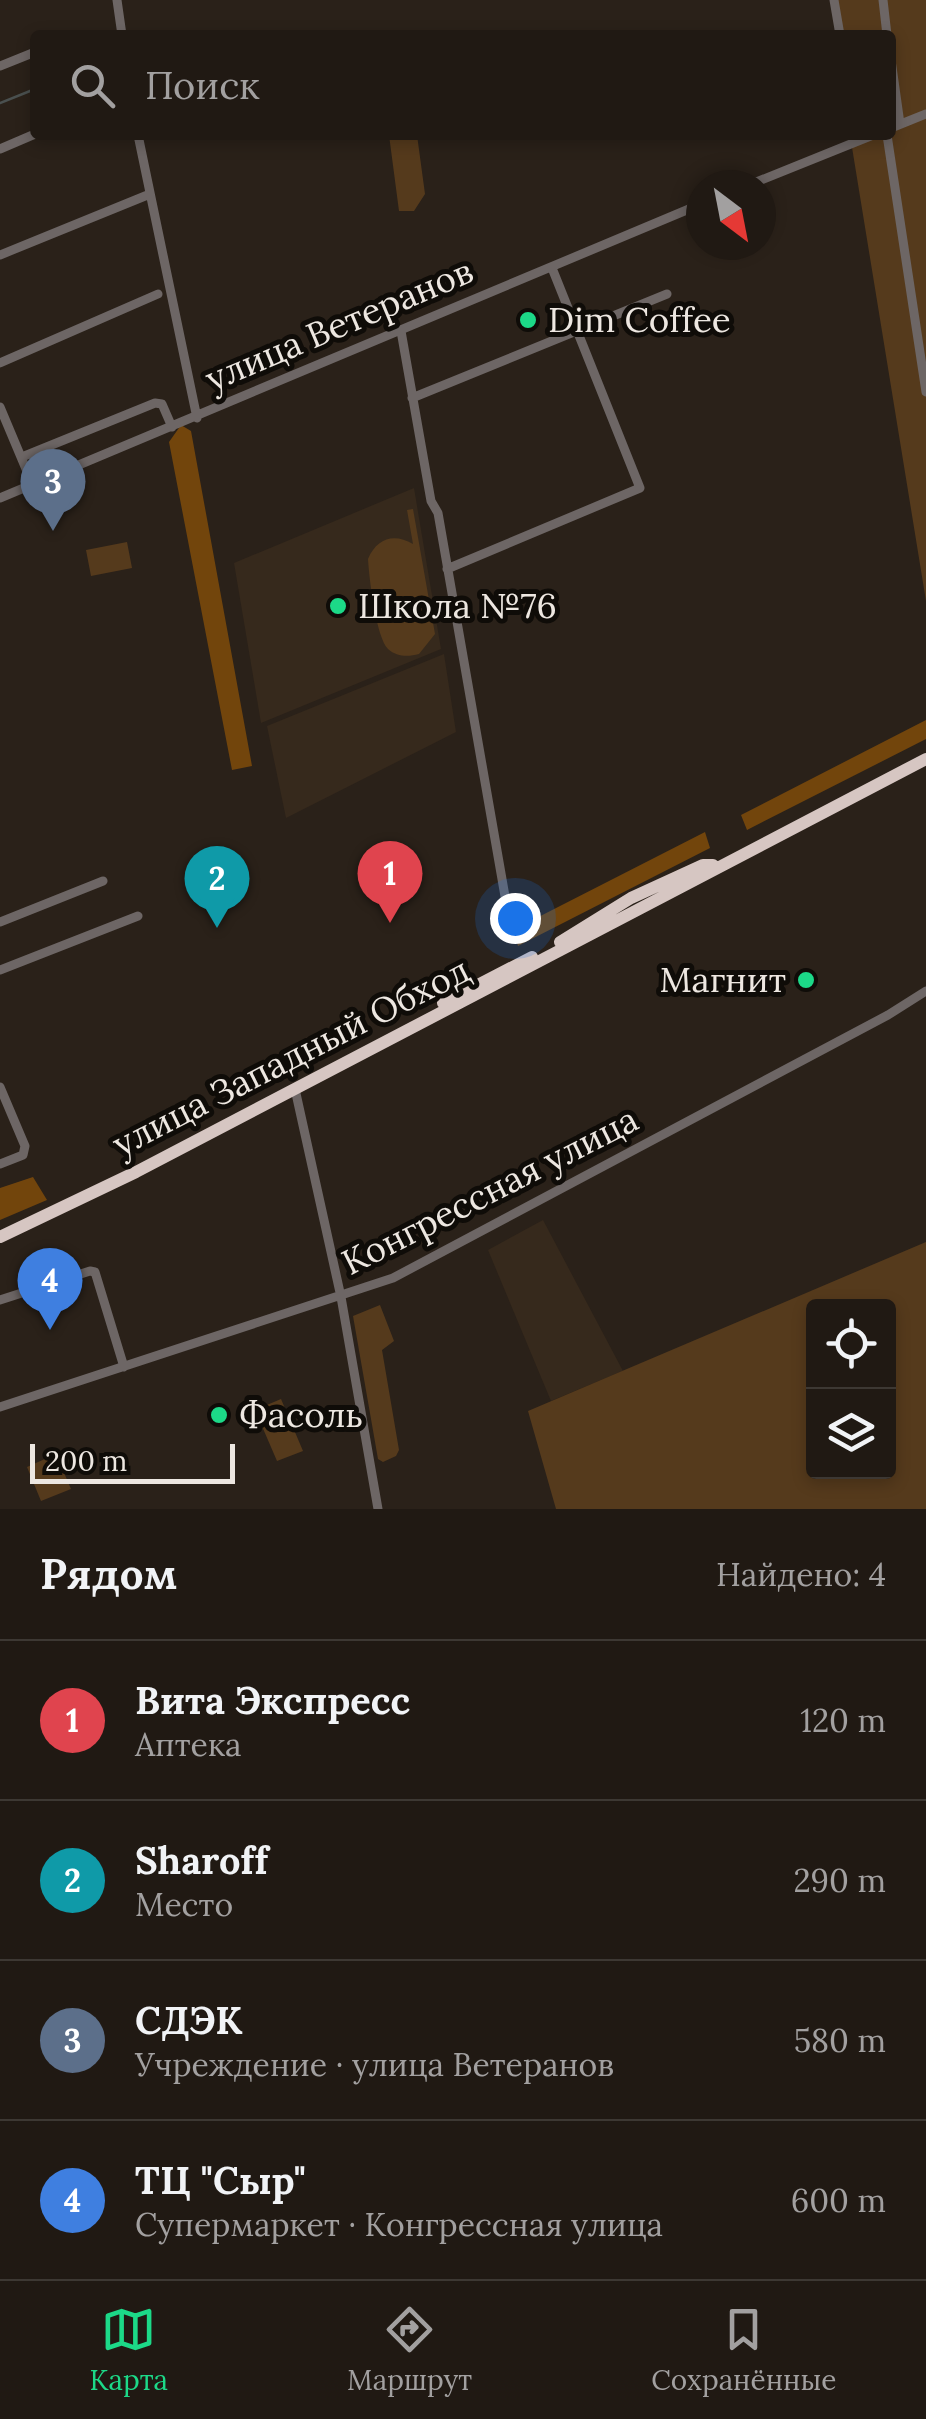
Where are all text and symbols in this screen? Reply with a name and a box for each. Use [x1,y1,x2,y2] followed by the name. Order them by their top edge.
[30,30,896,140] search box
[65,58,120,113] icon: search
[145,61,260,109] text: Поиск
[686,170,776,260] north arrow
[198,248,479,401] street label: улица Ветеранов
[548,297,731,342] place label: Dim Coffee
[517,309,539,331] marker: Dim Coffee
[20,448,86,531] pin: 3
[358,583,557,628] place label: Школа №76
[327,595,349,617] marker: Школа №76
[358,840,422,923] pin: 1
[184,846,250,928] pin: 2
[490,893,541,944] your location
[105,947,477,1166] street label: улица Западный Обход
[659,957,786,1002] place label: Магнит
[795,969,817,991] marker: Магнит
[334,1096,645,1285] street label: Конгрессная улица
[18,1248,82,1330] pin: 4
[806,1299,896,1479] map controls
[806,1299,896,1389] button: locate
[806,1389,896,1479] button: layers
[239,1392,363,1437] place label: Фасоль
[208,1404,230,1426] marker: Фасоль
[30,1439,235,1484] scale bar
[45,1443,127,1479] text: 200 m
[40,1547,177,1601] text: Рядом
[716,1554,886,1595] text: Найдено: 4
[135,1676,410,1724] text: Вита Экспресс
[66,1700,79,1741] text: 1
[800,1700,886,1741] text: 120 m
[135,1724,242,1765] text: Аптека
[135,1836,268,1884] text: Sharoff
[64,1860,81,1901] text: 2
[793,1860,886,1901] text: 290 m
[135,1884,233,1925] text: Место
[135,1996,242,2044] text: СДЭК
[64,2020,81,2061] text: 3
[794,2020,886,2061] text: 580 m
[135,2044,614,2085] text: Учреждение · улица Ветеранов
[135,2156,306,2204] text: ТЦ "Сыр"
[64,2180,81,2221] text: 4
[791,2180,886,2221] text: 600 m
[135,2204,663,2245] text: Супермаркет · Конгрессная улица
[89,2302,168,2398] tab: Карта
[347,2302,472,2398] tab: Маршрут
[651,2302,837,2398] tab: Сохранённые

